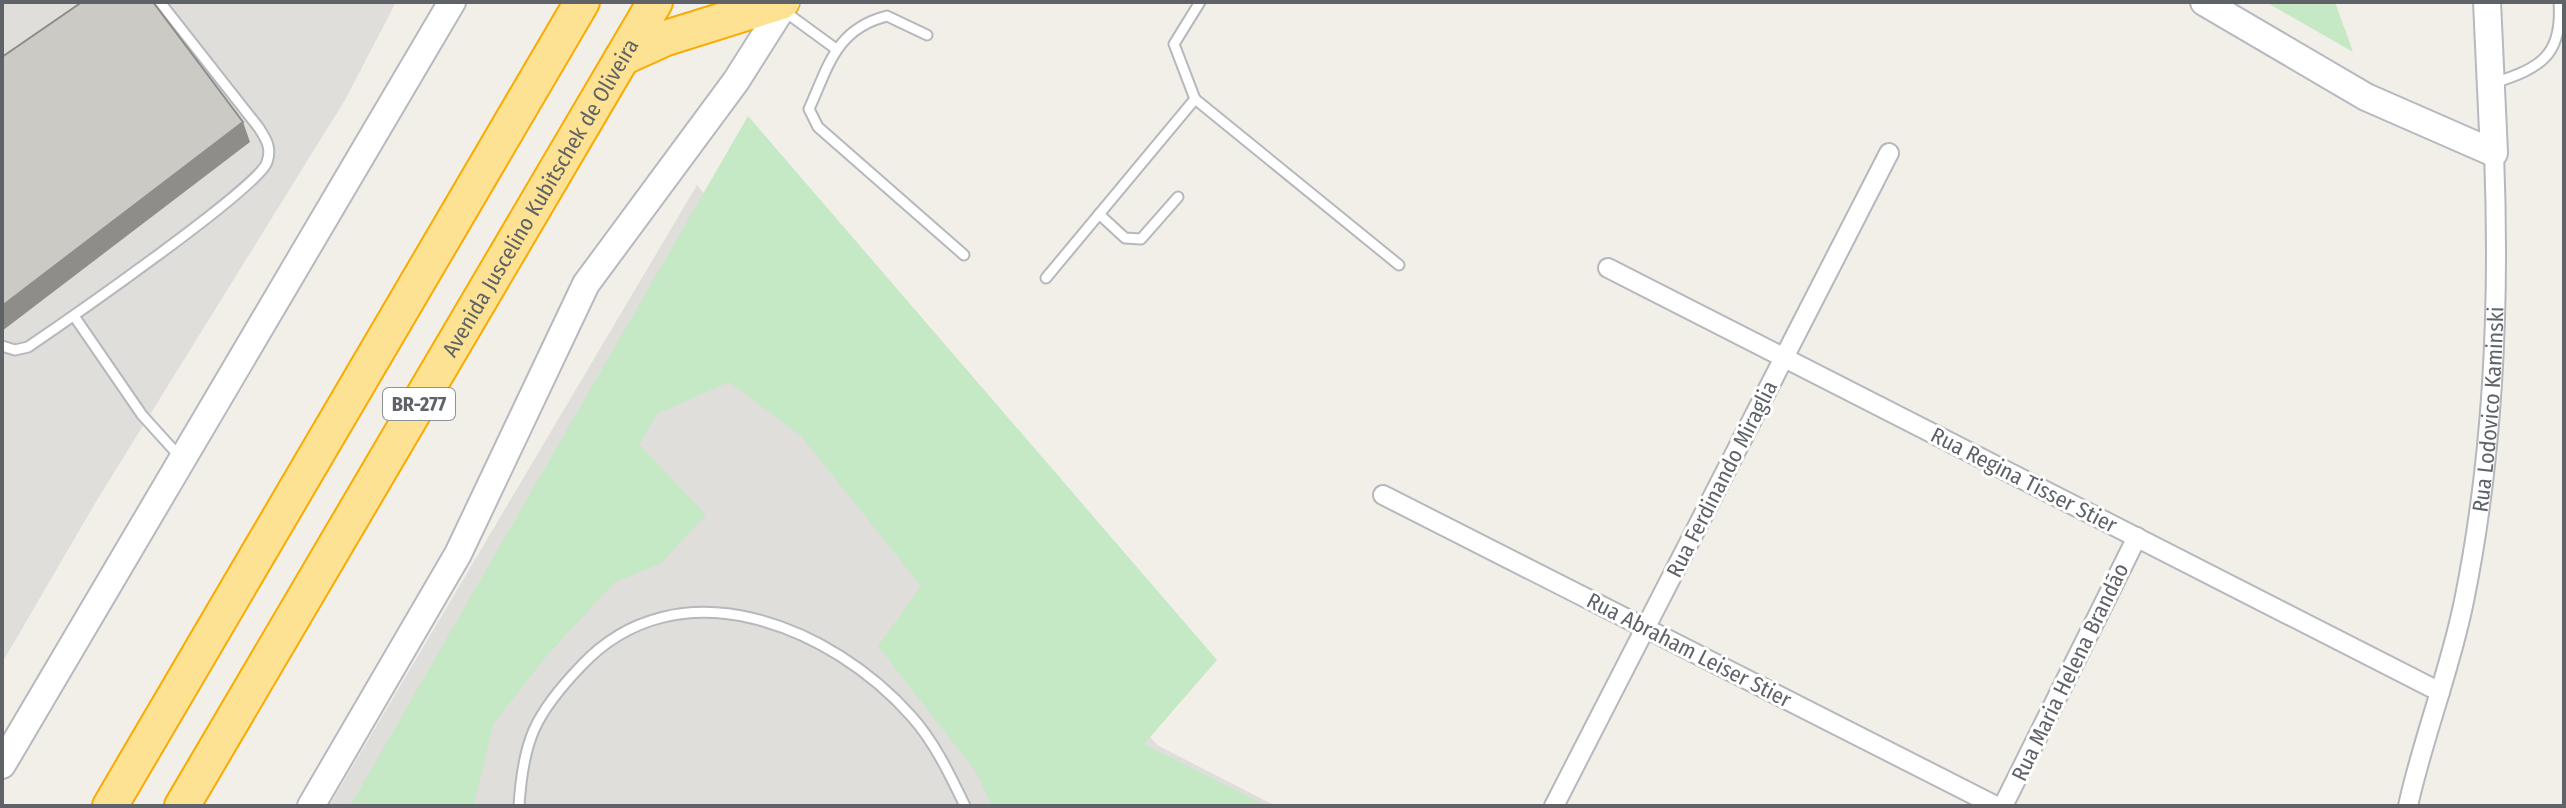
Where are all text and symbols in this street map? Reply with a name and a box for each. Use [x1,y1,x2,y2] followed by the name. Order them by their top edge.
[436,33,644,362] street label: Avenida Juscelino Kubitschek de Oliveira
[2466,306,2509,514] street label: Rua Lodovico Kaminski
[1661,376,1783,582] street label: Rua Ferdinando Miraglia
[383,388,455,420] road number: BR-277
[1926,421,2122,539] street label: Rua Regina Tisser Stier
[2006,559,2134,785] street label: Rua Maria Helena Brandão
[1582,587,1796,713] street label: Rua Abraham Leiser Stier

